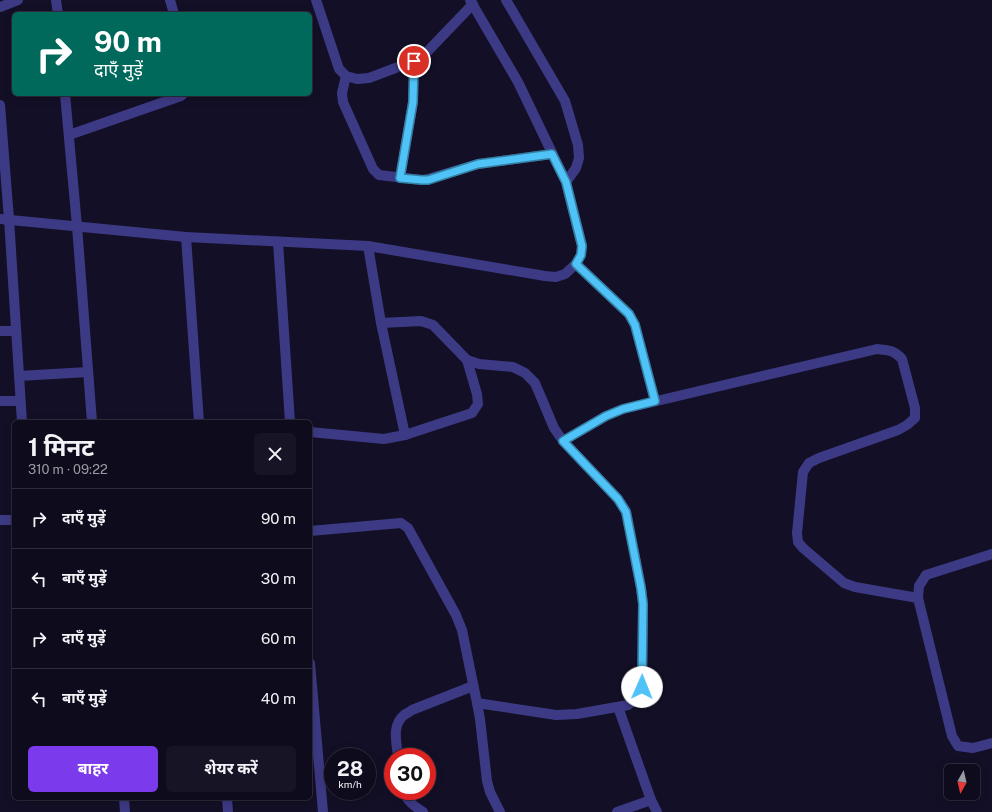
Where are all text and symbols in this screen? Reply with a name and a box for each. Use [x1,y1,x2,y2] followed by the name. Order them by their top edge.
[94,25,162,58] text: 90 m
[28,28,80,80] icon: right
[397,44,431,78] pin
[403,50,425,72] icon: arrive
[94,59,143,80] text: दाएँ मुड़ें
[28,433,94,461] text: 1 मिनट
[254,433,296,475] button: close
[28,462,108,477] text: 310 m · 09:22
[28,508,50,530] icon: right
[62,509,106,526] text: दाएँ मुड़ें
[261,510,296,527] text: 90 m
[28,568,50,590] icon: left
[62,569,107,586] text: बाएँ मुड़ें
[261,570,296,587] text: 30 m
[28,628,50,650] icon: right
[62,629,106,646] text: दाएँ मुड़ें
[261,630,296,647] text: 60 m
[621,666,663,708] position arrow
[28,688,50,710] icon: left
[62,689,107,706] text: बाएँ मुड़ें
[261,690,296,707] text: 40 m
[28,746,158,792] button: बाहर
[166,746,296,792] button: शेयर करें
[384,748,436,800] speed limit sign: 30
[337,757,363,781] text: 28
[944,764,980,800] north arrow
[944,764,980,800] map controls
[338,778,362,790] text: km/h

